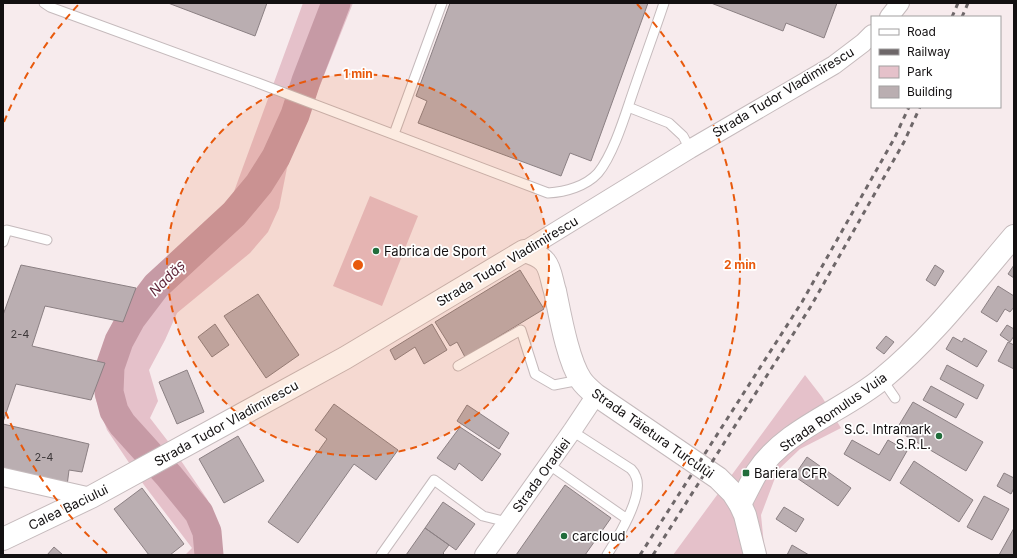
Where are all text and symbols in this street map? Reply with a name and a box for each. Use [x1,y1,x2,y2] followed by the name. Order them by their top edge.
[871,16,1001,108] legend
[907,24,936,39] text: Road
[709,43,857,141] street label: Strada Tudor Vladimirescu
[907,44,951,59] text: Railway
[907,64,933,79] text: Park
[343,66,373,81] text: 1 min
[907,84,952,99] text: Building
[433,212,581,310] street label: Strada Tudor Vladimirescu
[384,243,486,259] place label: Fabrica de Sport
[371,246,381,256] marker: Fabrica de Sport
[145,256,189,300] water label: Nadăș
[724,257,756,272] text: 2 min
[351,258,365,272] centre of rings
[11,327,29,341] house number: 2-4
[776,369,890,455] street label: Strada Romulus Vuia
[151,377,301,469] street label: Strada Tudor Vladimirescu
[589,385,717,481] street label: Strada Tăietura Turcului
[844,421,931,452] place label: S.C. Intramark S.R.L.
[934,431,944,441] marker: S.C. Intramark S.R.L.
[509,435,573,515] street label: Strada Oradiei
[35,450,53,464] house number: 2-4
[754,465,827,481] place label: Bariera CFR
[741,468,751,478] marker: Bariera CFR
[26,481,110,533] street label: Calea Baciului
[572,528,626,544] place label: carcloud
[559,531,569,541] marker: carcloud

